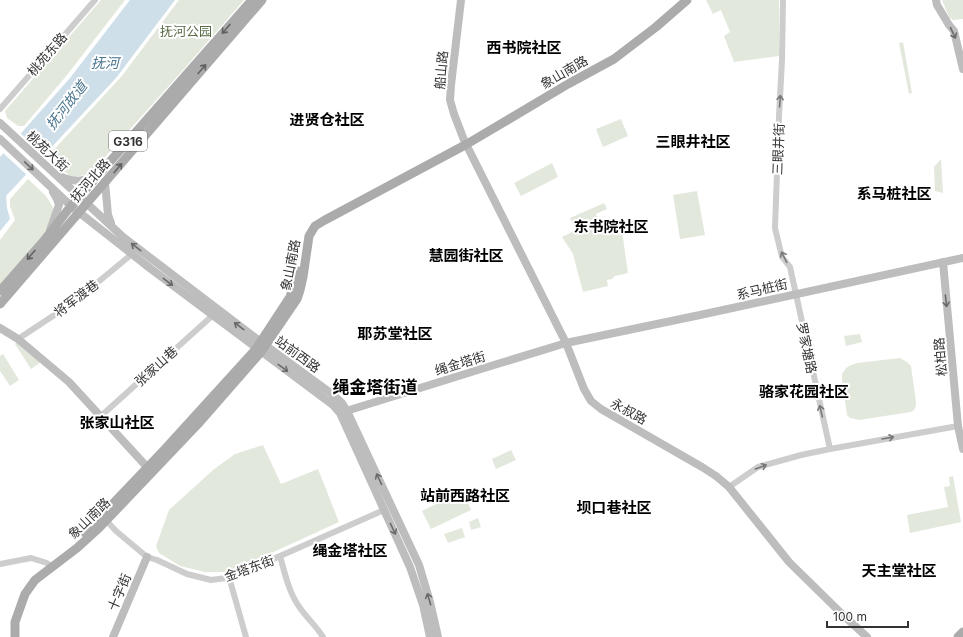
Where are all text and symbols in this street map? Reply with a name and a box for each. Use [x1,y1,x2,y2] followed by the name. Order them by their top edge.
[160,23,212,39] park label: 抚河公园
[221,24,230,35] one-way arrow
[950,27,957,39] one-way arrow
[24,29,70,79] street label: 桃苑东路
[486,38,562,57] district label: 西书院社区
[431,50,451,90] street label: 船山路
[537,52,591,92] street label: 象山南路
[91,54,122,71] water label: 抚河
[198,64,207,74] one-way arrow
[42,76,91,132] water label: 抚河故道
[776,95,783,108] one-way arrow
[289,110,365,129] district label: 进贤仓社区
[769,123,787,175] street label: 三眼井街
[24,127,72,175] street label: 桃苑大街
[109,131,147,151] road number: G316
[655,132,731,151] district label: 三眼井社区
[67,155,113,205] street label: 抚河北路
[23,161,33,170] one-way arrow
[113,162,122,173] one-way arrow
[856,184,932,203] district label: 系马桩社区
[573,217,649,236] district label: 东书院社区
[277,238,303,292] street label: 象山南路
[130,242,141,251] one-way arrow
[428,246,504,265] district label: 慧园街社区
[27,250,36,260] one-way arrow
[780,251,787,263] one-way arrow
[735,275,789,303] street label: 系马桩街
[50,276,102,320] street label: 将军渡巷
[162,278,173,286] one-way arrow
[943,294,950,307] one-way arrow
[234,321,245,330] one-way arrow
[794,321,820,375] street label: 罗家塘路
[357,324,433,343] district label: 耶苏堂社区
[272,332,324,376] street label: 站前西路
[930,337,950,377] street label: 松柏路
[131,343,181,389] street label: 张家山巷
[433,348,487,378] street label: 绳金塔街
[277,364,288,372] one-way arrow
[333,377,418,397] district label: 绳金塔街道
[759,382,849,401] district label: 骆家花园社区
[608,395,650,427] street label: 永叔路
[817,405,825,418] one-way arrow
[79,413,155,432] district label: 张家山社区
[881,434,894,442] one-way arrow
[755,462,767,470] one-way arrow
[375,474,382,486] one-way arrow
[420,486,510,505] district label: 站前西路社区
[65,494,113,542] street label: 象山南路
[576,498,652,517] district label: 坝口巷社区
[390,523,397,535] one-way arrow
[312,541,388,560] district label: 绳金塔社区
[222,552,276,584] street label: 金塔东街
[861,561,937,580] district label: 天主堂社区
[104,571,134,613] street label: 十字街
[425,593,432,606] one-way arrow
[827,603,908,629] scale bar
[833,609,867,624] text: 100 m

